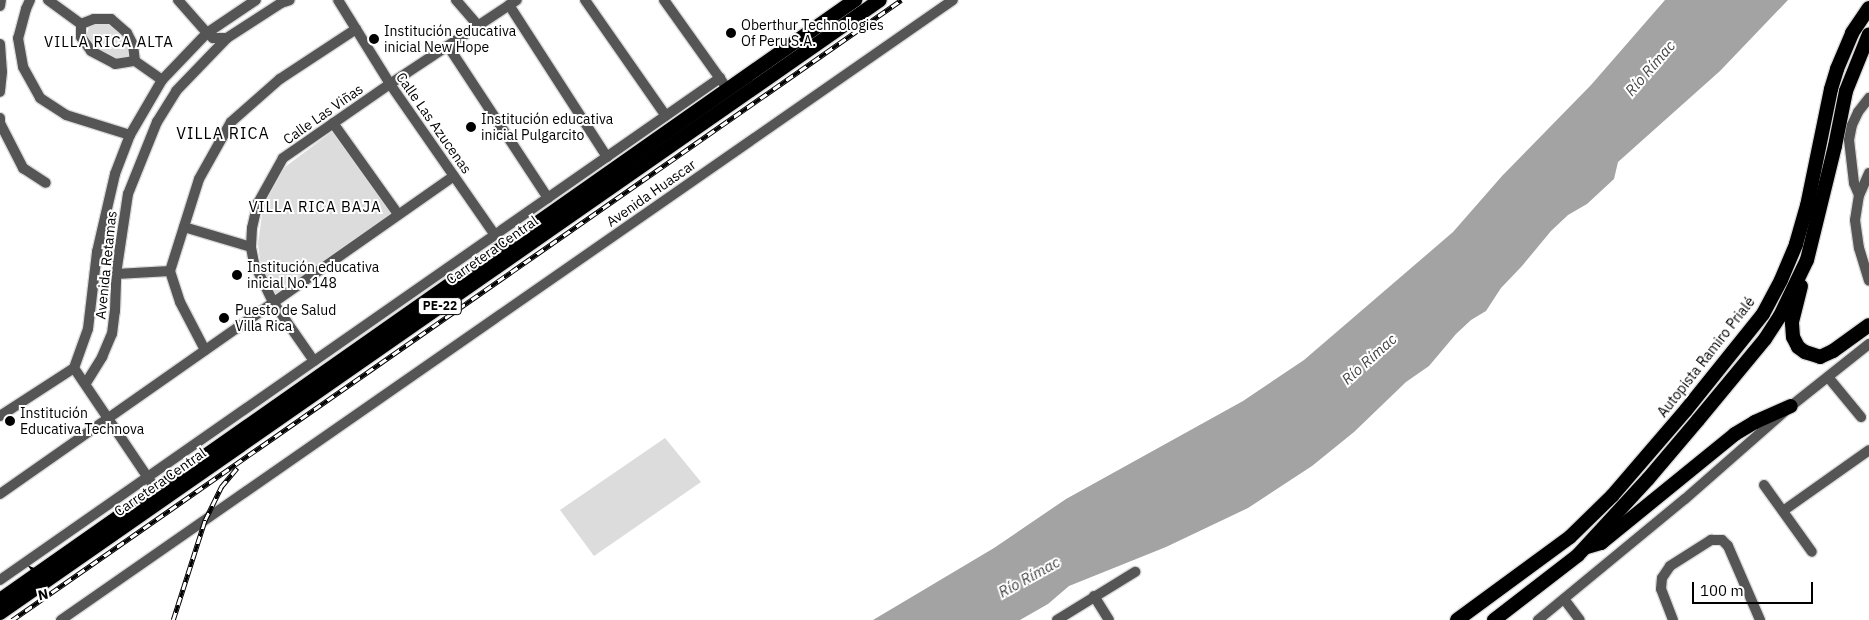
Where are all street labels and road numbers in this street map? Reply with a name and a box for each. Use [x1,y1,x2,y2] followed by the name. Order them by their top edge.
[393,69,475,177] street label: Calle Las Azucenas
[280,80,366,148] street label: Calle Las Viñas
[603,156,699,230] street label: Avenida Huascar
[92,210,120,320] street label: Avenida Retamas
[443,212,541,288] street label: Carretera Central
[1654,294,1758,420] street label: Autopista Ramiro Prialé
[418,296,462,316] road number: PE-22
[111,444,209,520] street label: Carretera Central

